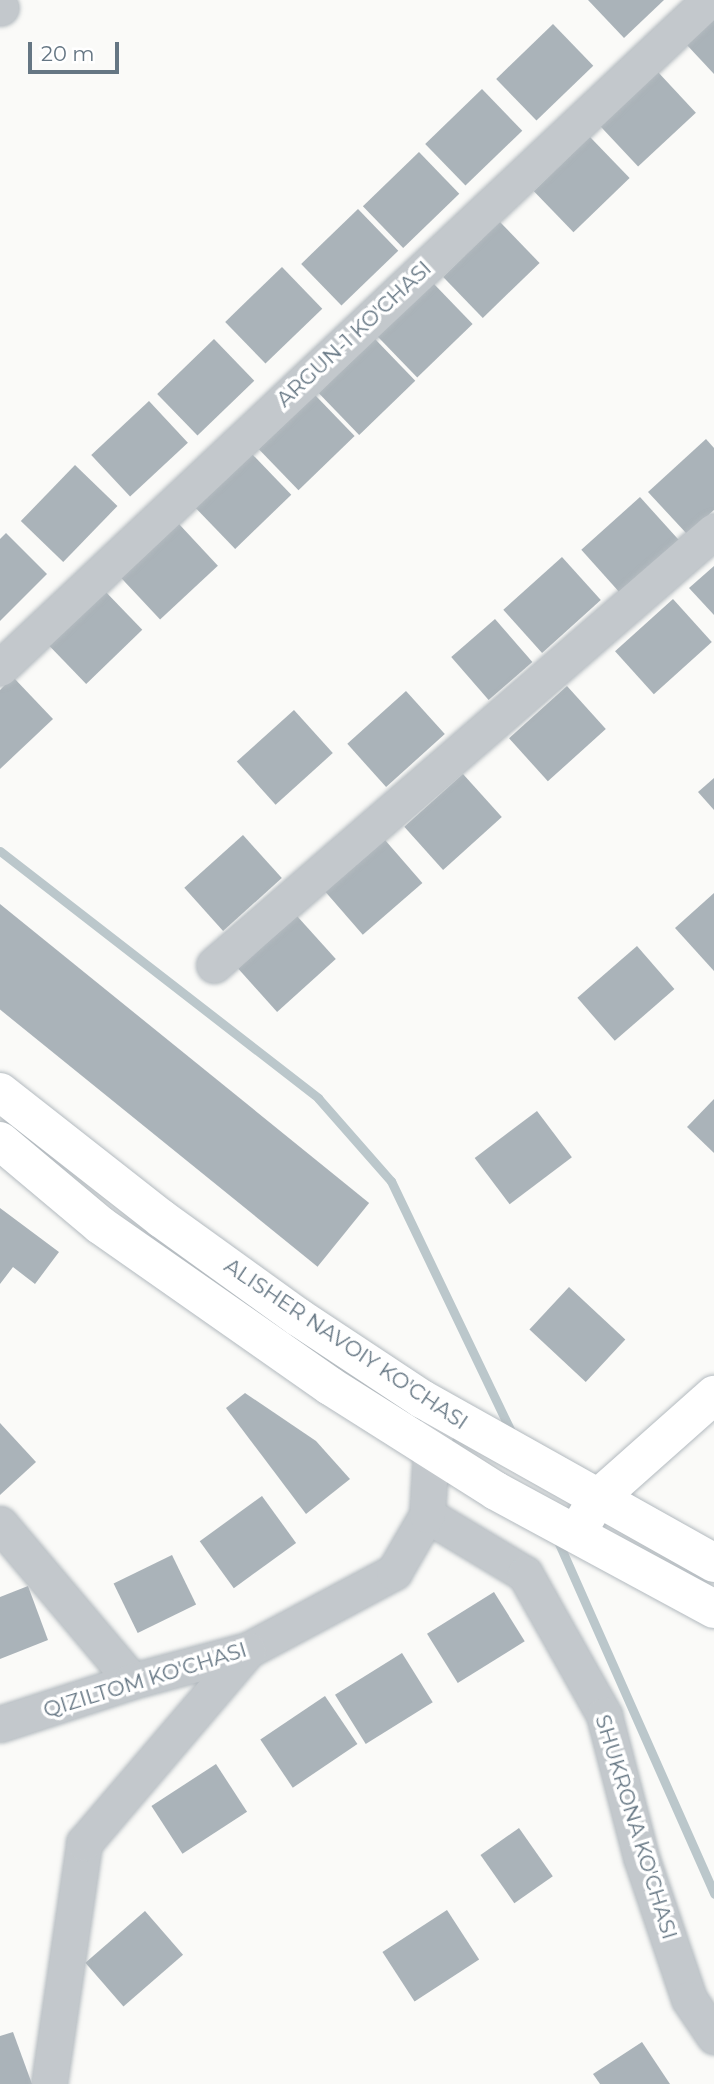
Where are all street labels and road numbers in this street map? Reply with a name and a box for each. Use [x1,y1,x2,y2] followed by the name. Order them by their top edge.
[271,256,437,412] street label: ARGUN-1 KO'CHASI
[220,1253,472,1435] street label: ALISHER NAVOIY KO'CHASI
[40,1637,250,1723] street label: QIZILTOM KO'CHASI
[590,1712,682,1942] street label: SHUKRONA KO'CHASI

